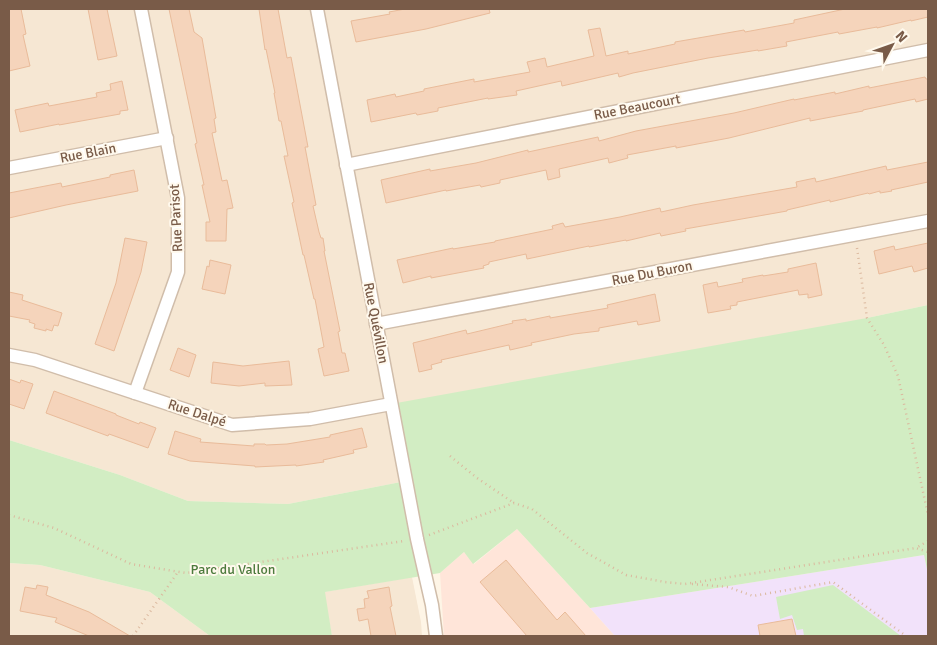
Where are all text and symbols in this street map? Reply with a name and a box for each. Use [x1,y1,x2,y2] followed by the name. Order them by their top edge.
[867,20,917,70] north arrow
[892,28,911,46] text: N
[592,90,682,124] street label: Rue Beaucourt
[58,139,118,167] street label: Rue Blain
[166,184,186,252] street label: Rue Parisot
[610,257,694,289] street label: Rue Du Buron
[360,281,392,365] street label: Rue Quévillon
[166,396,228,430] street label: Rue Dalpé
[191,561,275,578] park label: Parc du Vallon

